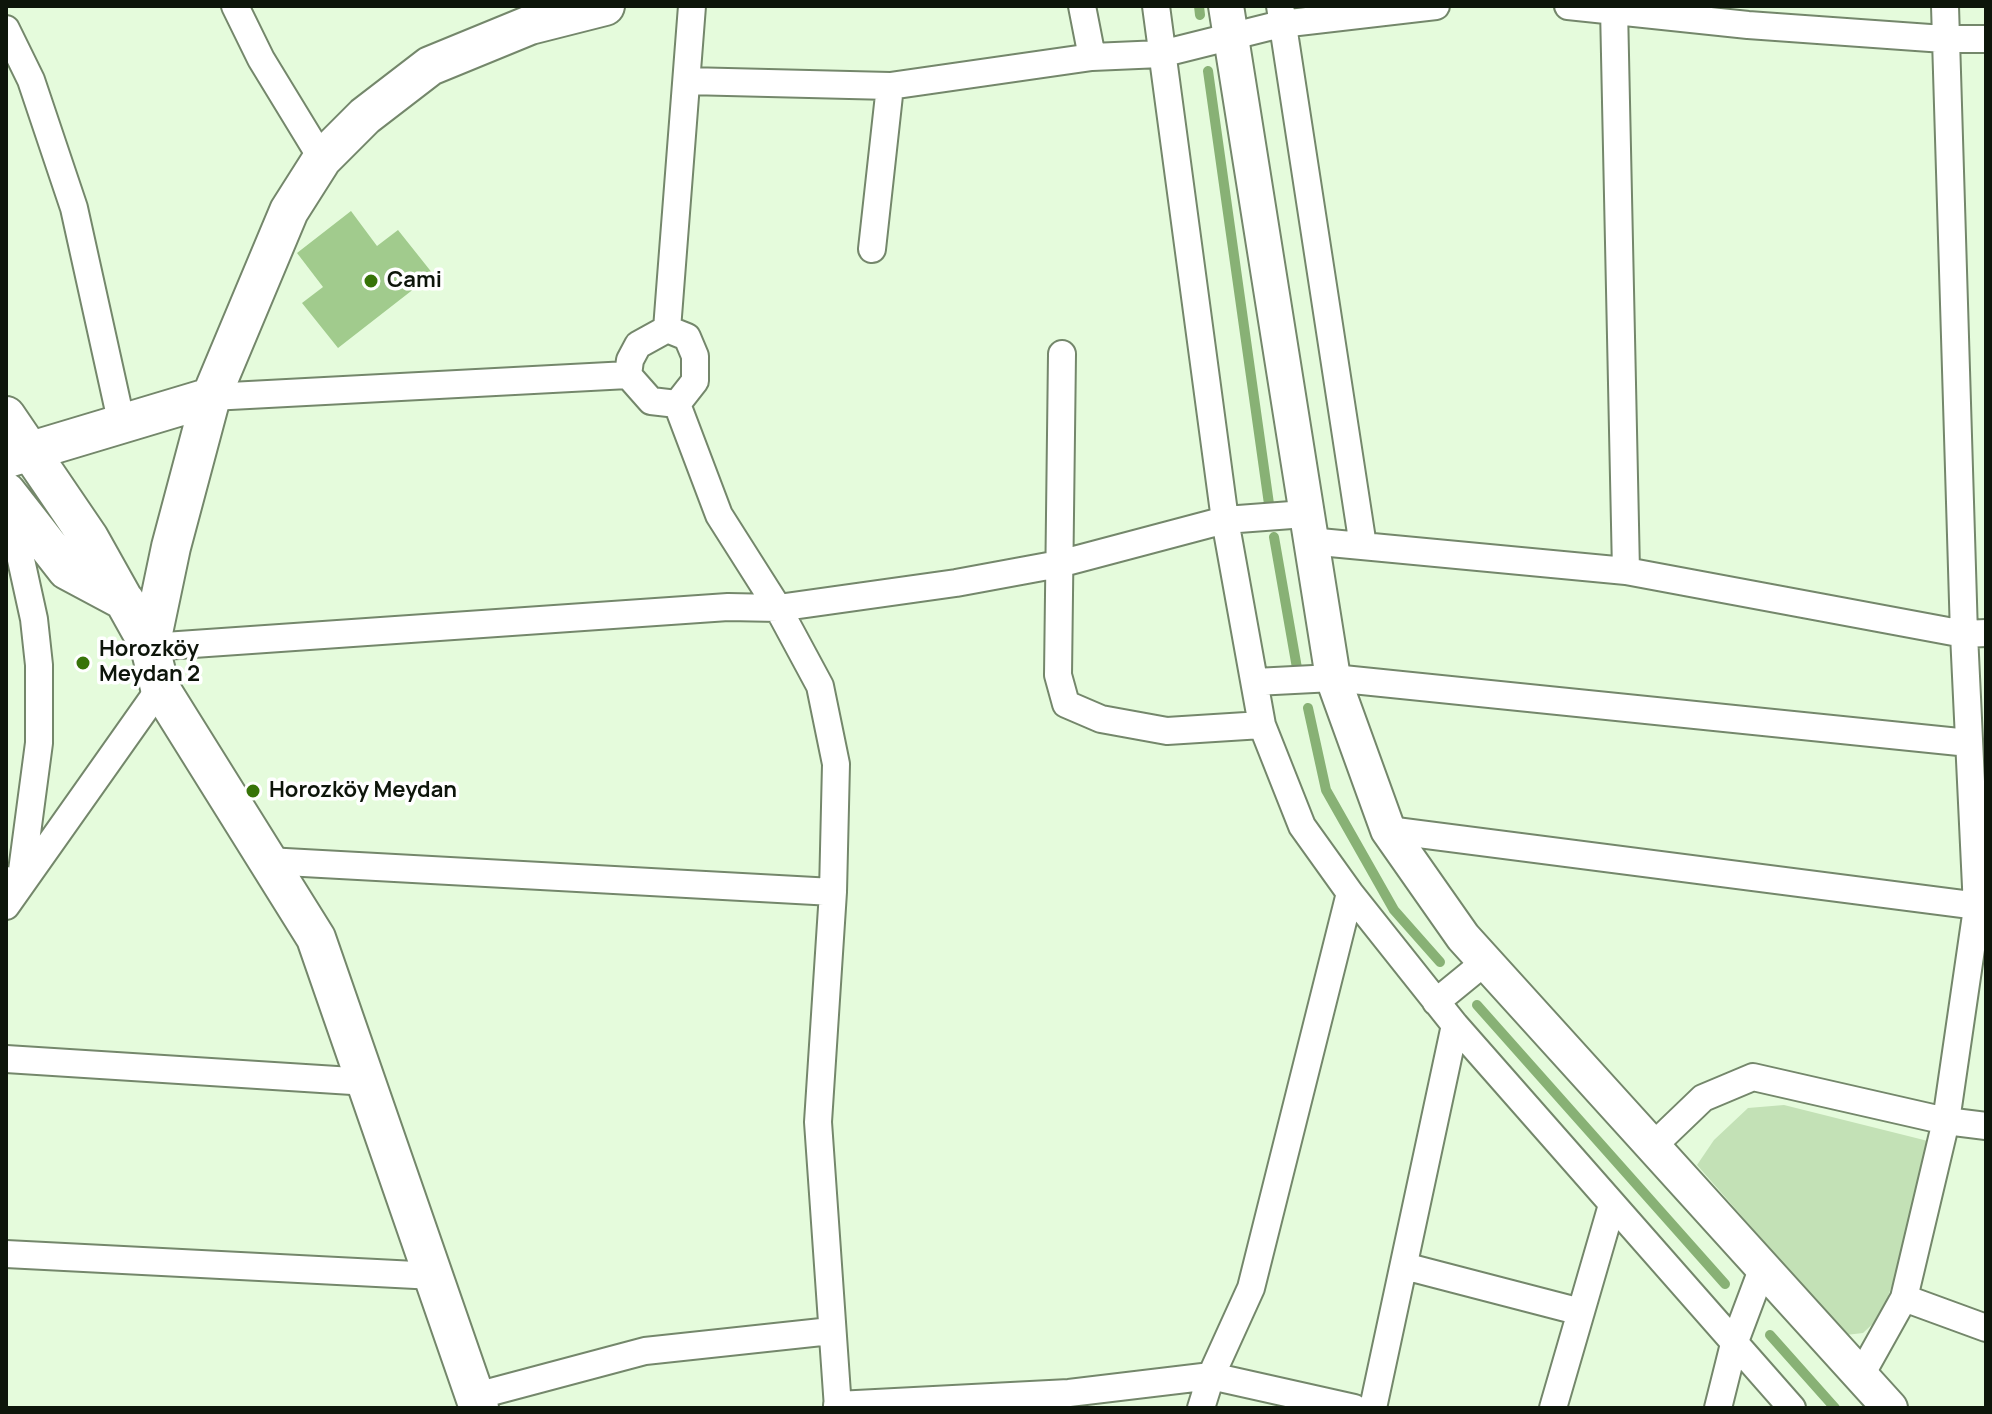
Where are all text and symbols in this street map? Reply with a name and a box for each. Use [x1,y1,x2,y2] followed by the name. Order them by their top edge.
[387,268,442,294] place label: Cami
[362,272,380,290] marker: Cami
[99,637,200,688] place label: Horozköy Meydan 2
[74,654,92,672] marker: Horozköy Meydan 2
[269,778,457,804] place label: Horozköy Meydan
[244,782,262,800] marker: Horozköy Meydan

